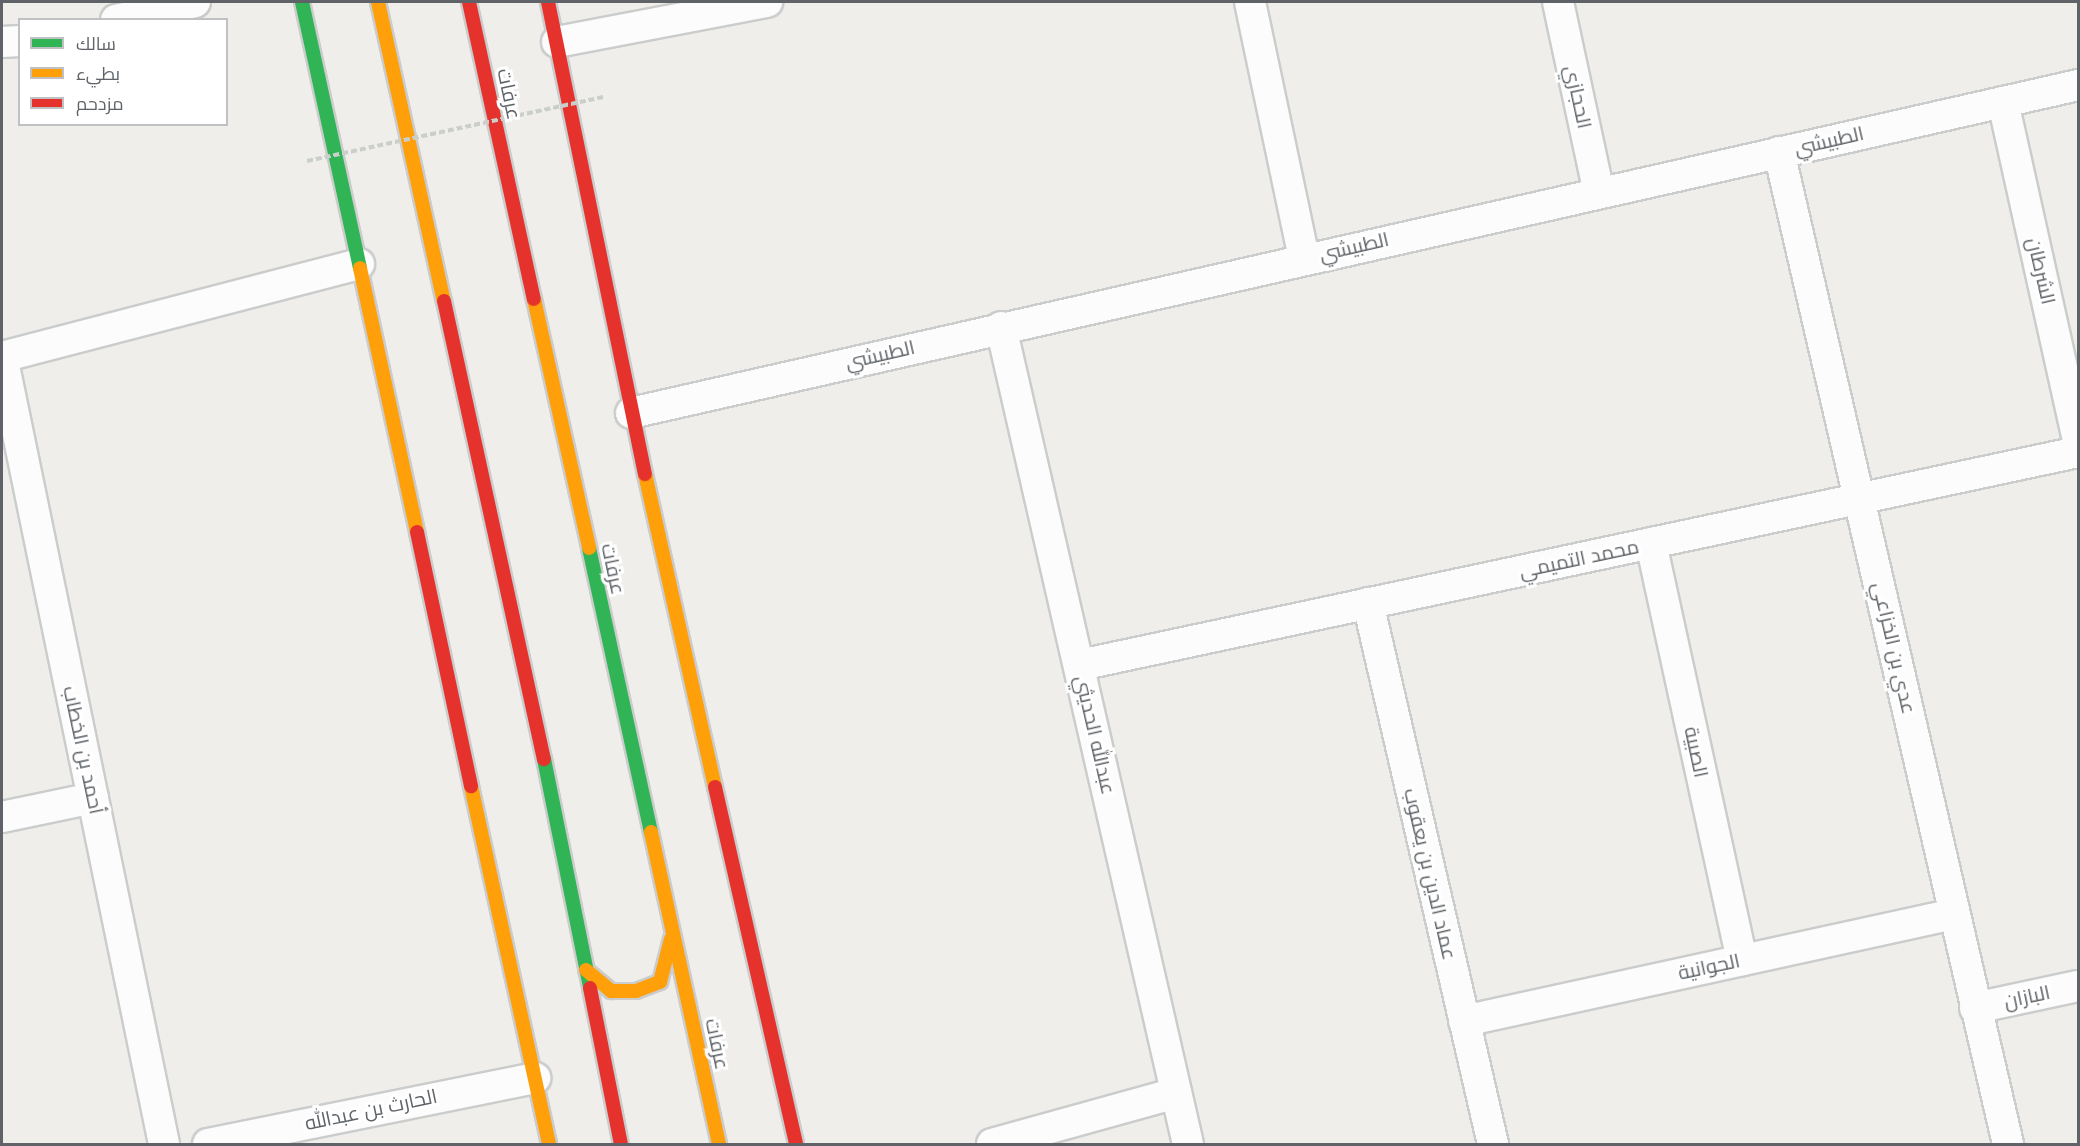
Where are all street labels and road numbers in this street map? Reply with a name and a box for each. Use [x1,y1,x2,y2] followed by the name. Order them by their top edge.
[1560,63,1596,131] street label: الحجازي
[492,66,526,122] street label: عرفات
[1792,121,1866,161] street label: الطبيشي
[1317,227,1391,267] street label: الطبيشي
[2022,235,2060,307] street label: الشرطان
[843,335,917,375] street label: الطبيشي
[1517,535,1641,583] street label: محمد التميمي
[596,541,630,597] street label: عرفات
[1867,580,1921,716] street label: عدي بن الخزاعي
[1070,673,1120,797] street label: عبدالله الحديثي
[58,684,108,816] street label: أحمد بن الخطاب
[1679,724,1713,780] street label: الصبية
[1399,786,1461,962] street label: عماد الدين بن يعقوب
[1676,949,1742,985] street label: الجوانية
[2002,980,2052,1014] street label: البازان
[700,1016,734,1072] street label: عرفات
[303,1084,439,1136] street label: الحارث بن عبدالله

